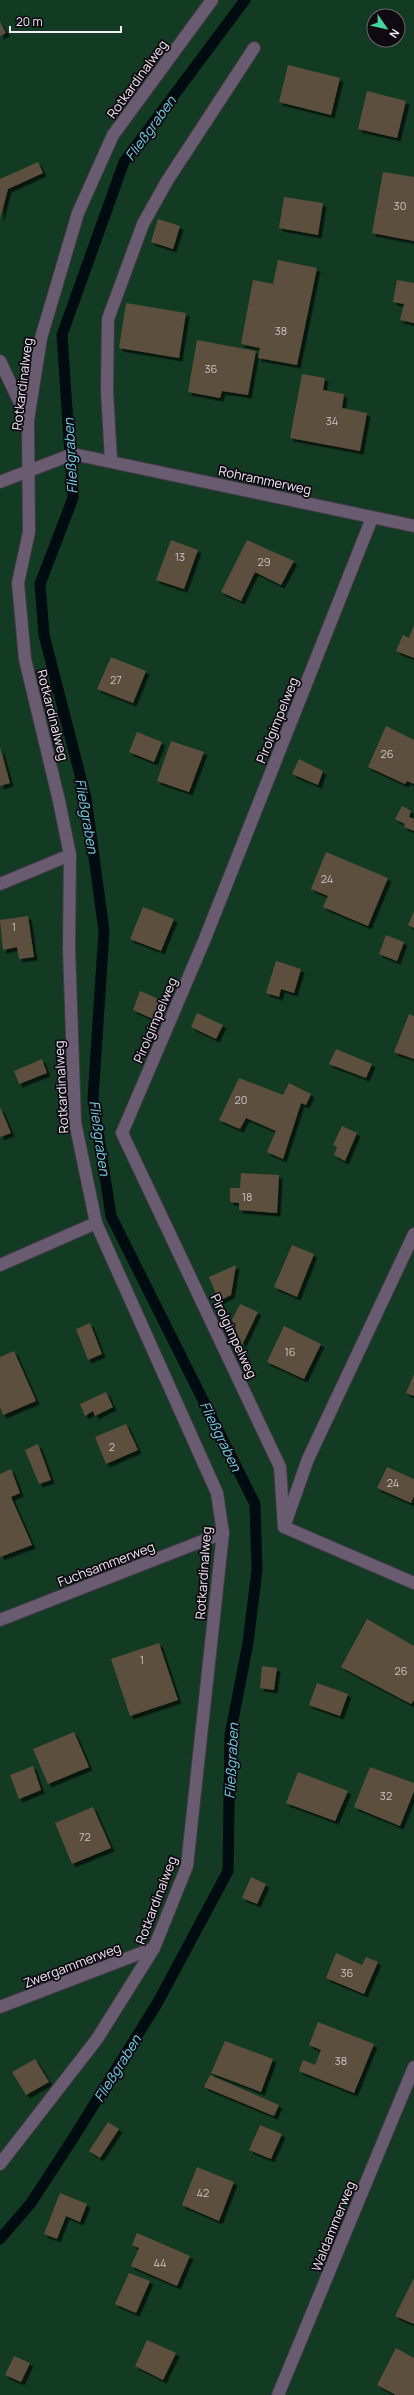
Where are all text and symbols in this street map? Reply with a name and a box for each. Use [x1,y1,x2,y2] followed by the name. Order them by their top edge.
[10,8,121,34] scale bar
[366,8,406,48] north arrow
[16,13,43,30] text: 20 m
[386,26,403,41] text: N
[102,36,172,122] street label: Rotkardinalweg
[120,91,180,164] water label: Fließgraben
[394,198,406,213] house number: 30
[275,323,287,338] house number: 38
[7,337,37,431] street label: Rotkardinalweg
[205,361,218,376] house number: 36
[326,413,338,428] house number: 34
[59,417,81,494] water label: Fließgraben
[217,461,313,499] street label: Rohrammerweg
[175,549,185,564] house number: 13
[257,554,271,569] house number: 29
[33,668,73,762] street label: Rotkardinalweg
[110,672,122,687] house number: 27
[252,674,302,766] street label: Pirolgimpelweg
[380,746,394,761] house number: 26
[71,777,103,856] water label: Fließgraben
[321,871,333,886] house number: 24
[12,919,16,934] house number: 1
[129,974,181,1066] street label: Pirolgimpelweg
[50,1040,72,1134] street label: Rotkardinalweg
[235,1092,247,1107] house number: 20
[85,1099,115,1177] water label: Fließgraben
[242,1189,252,1204] house number: 18
[207,1291,261,1381] street label: Pirolgimpelweg
[284,1344,296,1359] house number: 16
[196,1398,246,1475] water label: Fließgraben
[109,1439,115,1454] house number: 2
[387,1475,399,1490] house number: 24
[191,1526,215,1620] street label: Rotkardinalweg
[55,1537,157,1591] street label: Fuchsammerweg
[140,1652,144,1667] house number: 1
[394,1663,408,1678] house number: 26
[220,1722,242,1799] water label: Fließgraben
[380,1788,392,1803] house number: 32
[79,1829,91,1844] house number: 72
[131,1853,181,1947] street label: Rotkardinalweg
[21,1938,123,1992] street label: Zwergammerweg
[341,1965,354,1980] house number: 36
[89,2030,145,2105] water label: Fließgraben
[335,2053,347,2068] house number: 38
[307,2178,359,2274] street label: Waldammerweg
[197,2185,209,2200] house number: 42
[153,2255,167,2270] house number: 44

